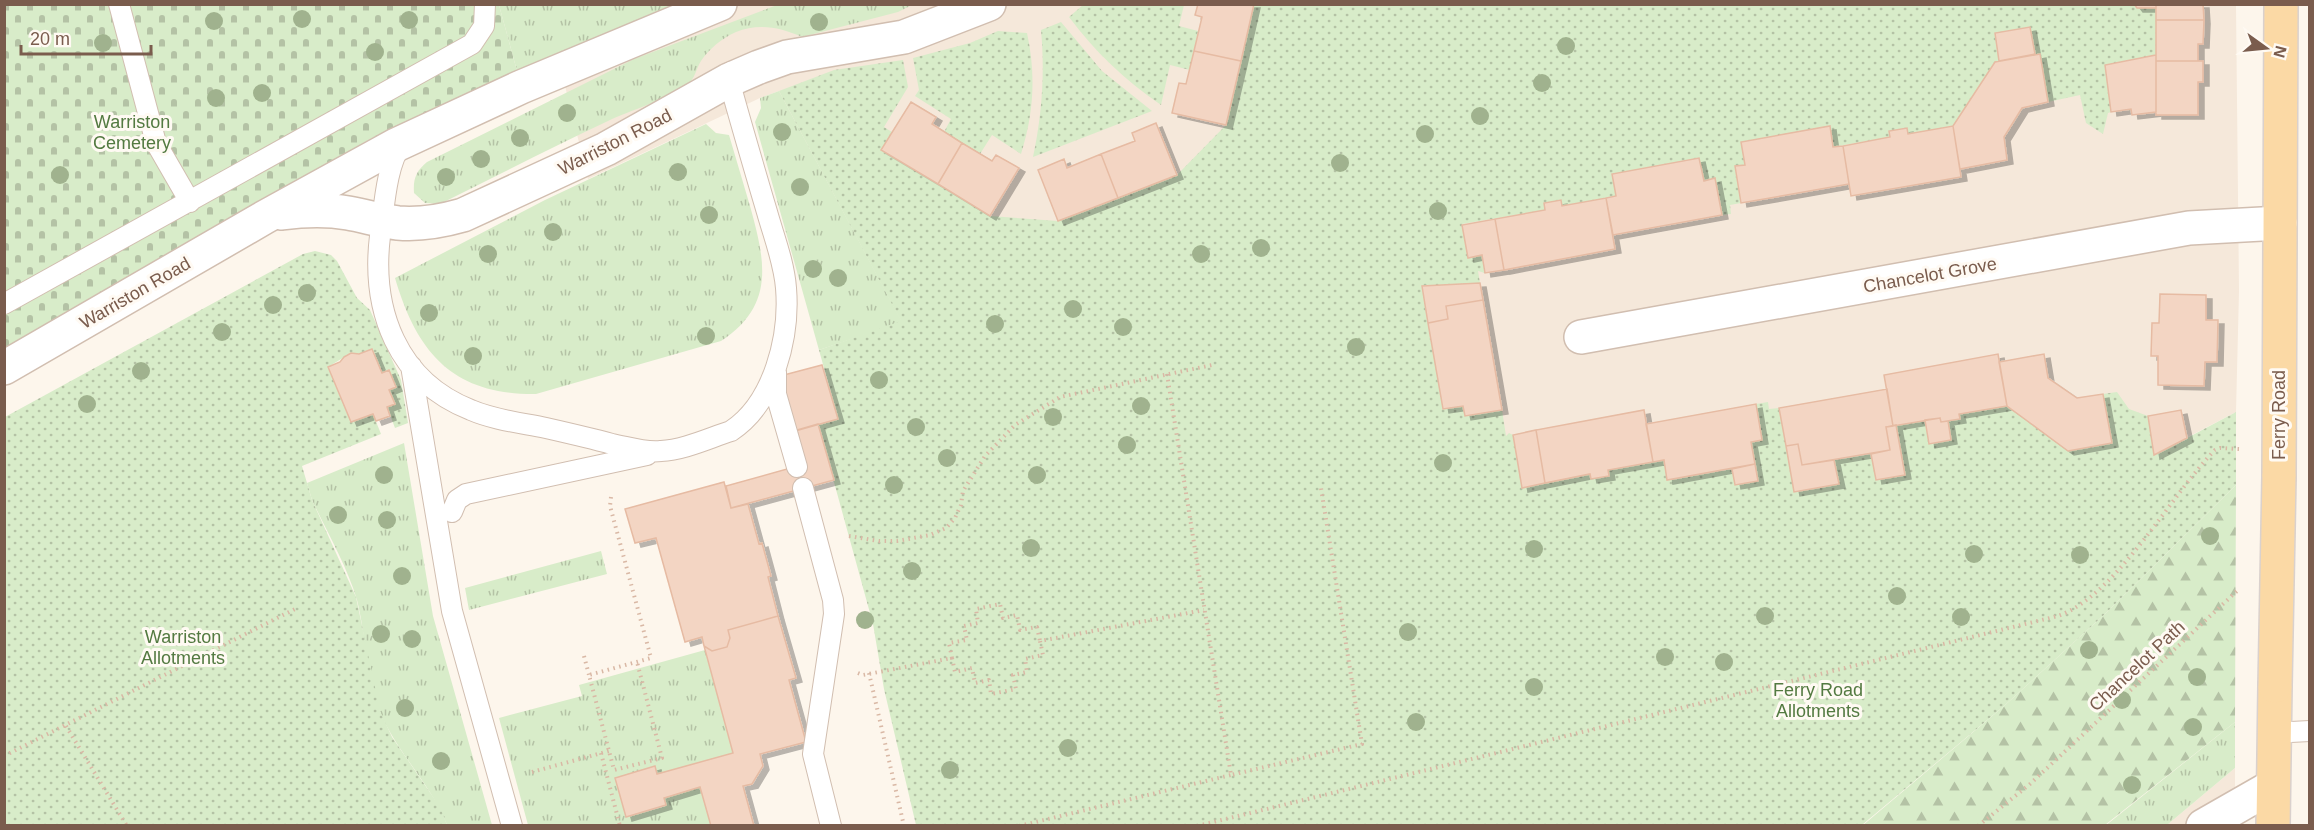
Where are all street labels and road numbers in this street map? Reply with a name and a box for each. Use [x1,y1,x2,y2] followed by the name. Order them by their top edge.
[555,105,675,179] street label: Warriston Road
[76,253,194,333] street label: Warriston Road
[1862,253,1998,297] street label: Chancelot Grove
[2269,370,2289,460] street label: Ferry Road
[2085,617,2189,715] street label: Chancelot Path

